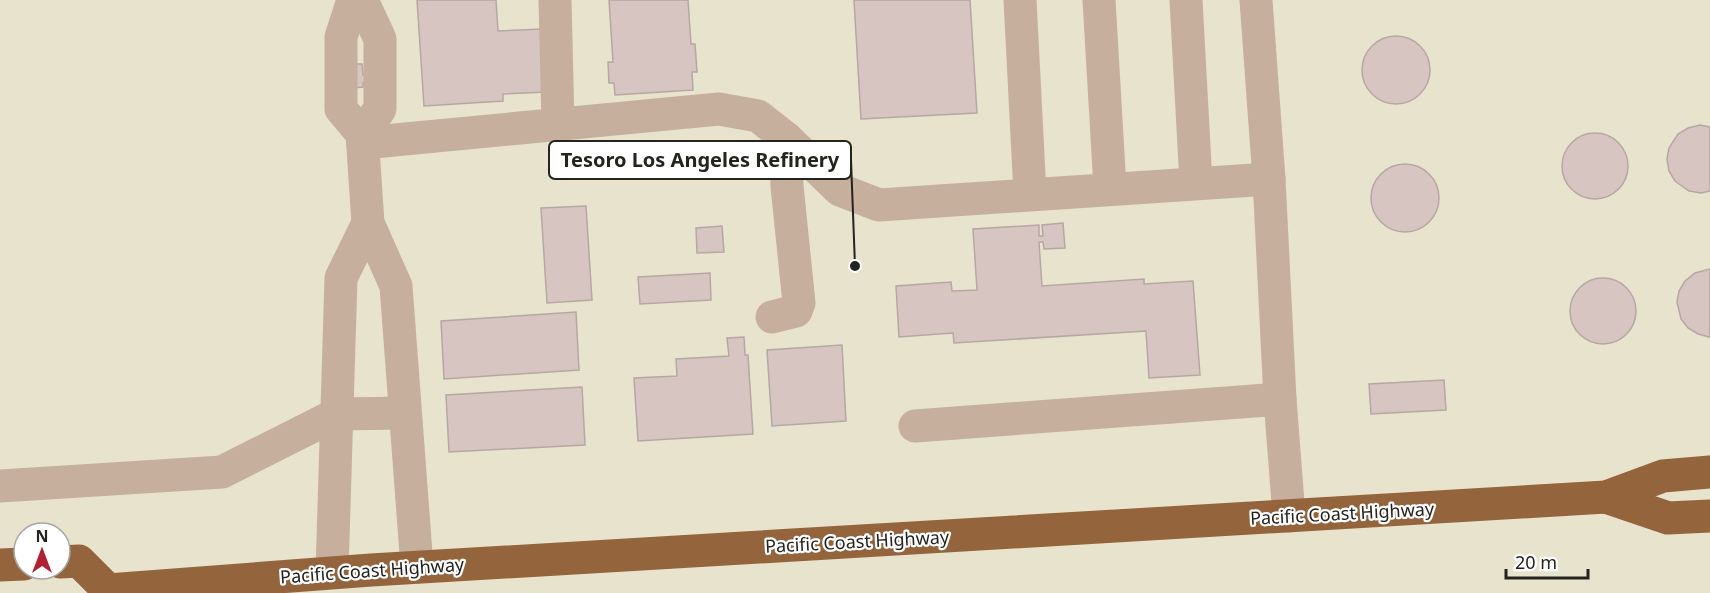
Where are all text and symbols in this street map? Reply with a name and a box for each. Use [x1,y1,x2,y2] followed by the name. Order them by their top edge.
[549,141,851,179] callout: Tesoro Los Angeles Refinery
[561,146,840,173] text: Tesoro Los Angeles Refinery
[1249,496,1435,530] street label: Pacific Coast Highway
[12,521,72,581] north arrow
[764,524,950,558] street label: Pacific Coast Highway
[35,525,49,547] text: N
[1506,542,1588,580] scale bar
[1515,550,1557,574] text: 20 m
[279,552,466,588] street label: Pacific Coast Highway

